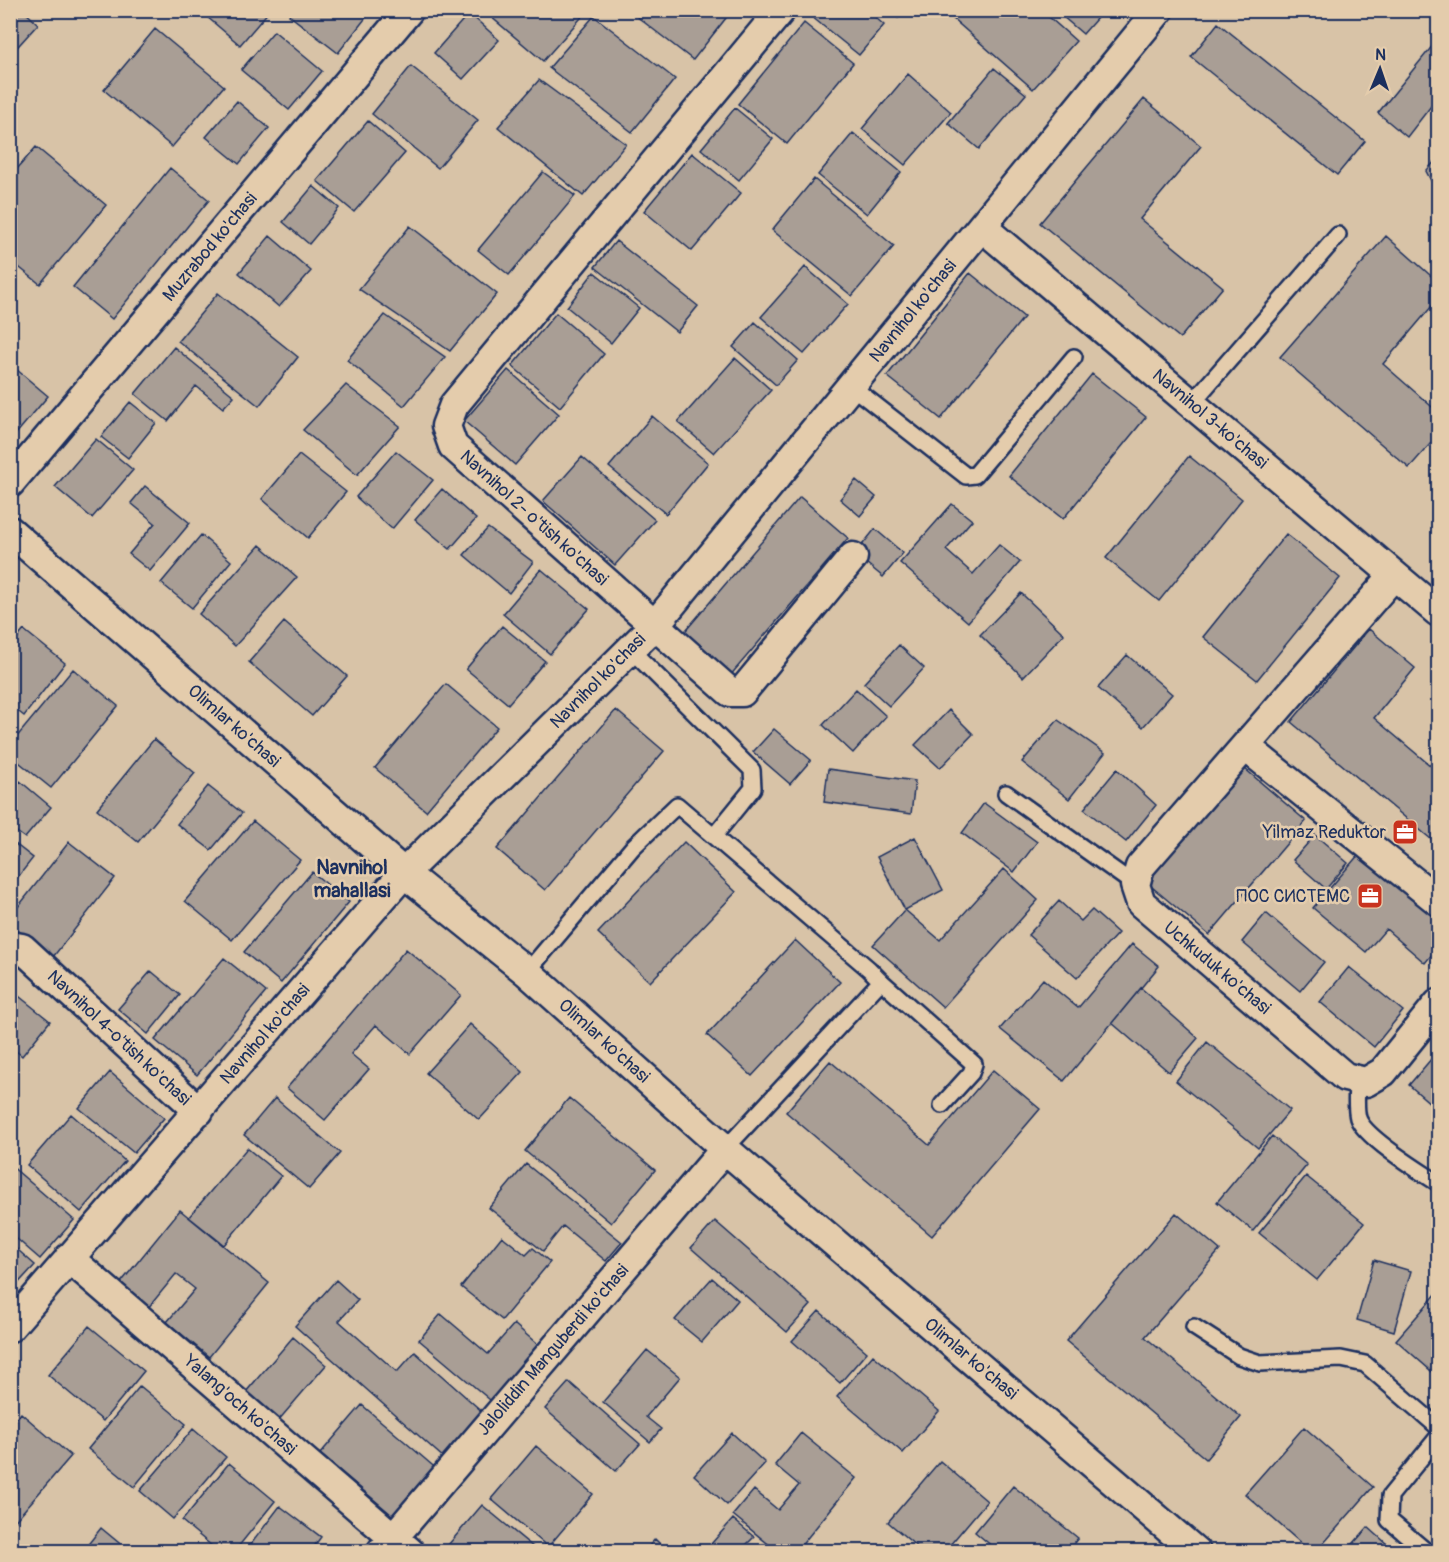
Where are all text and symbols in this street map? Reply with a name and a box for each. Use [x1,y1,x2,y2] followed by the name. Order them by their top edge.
[1350,39,1410,99] north arrow
[1375,45,1386,65] text: N
[158,188,262,306] street label: Muzrabod ko'chasi
[864,255,962,367] street label: Navnihol ko'chasi
[1147,364,1273,474] street label: Navnihol 3-ko'chasi
[455,445,613,591] street label: Navnihol 2- o'tish ko'chasi
[545,628,651,734] street label: Navnihol ko'chasi
[183,679,285,773] street label: Olimlar ko'chasi
[1390,817,1420,847] office icon: Yilmaz Reduktor
[1262,821,1387,844] place label: Yilmaz Reduktor
[313,855,391,903] district label: Navnihol mahallasi
[1355,881,1385,911] office icon: ПОС СИСТЕМС
[1236,885,1350,908] place label: ПОС СИСТЕМС
[1159,916,1275,1020] street label: Uchkuduk ko'chasi
[42,965,196,1111] street label: Navnihol 4-o'tish ko'chasi
[215,979,315,1089] street label: Navnihol ko'chasi
[553,994,655,1088] street label: Olimlar ko'chasi
[472,1259,634,1441] street label: Jaloliddin Manguberdi ko'chasi
[919,1313,1023,1405] street label: Olimlar ko'chasi
[178,1349,301,1460] street label: Yalang'och ko'chasi

